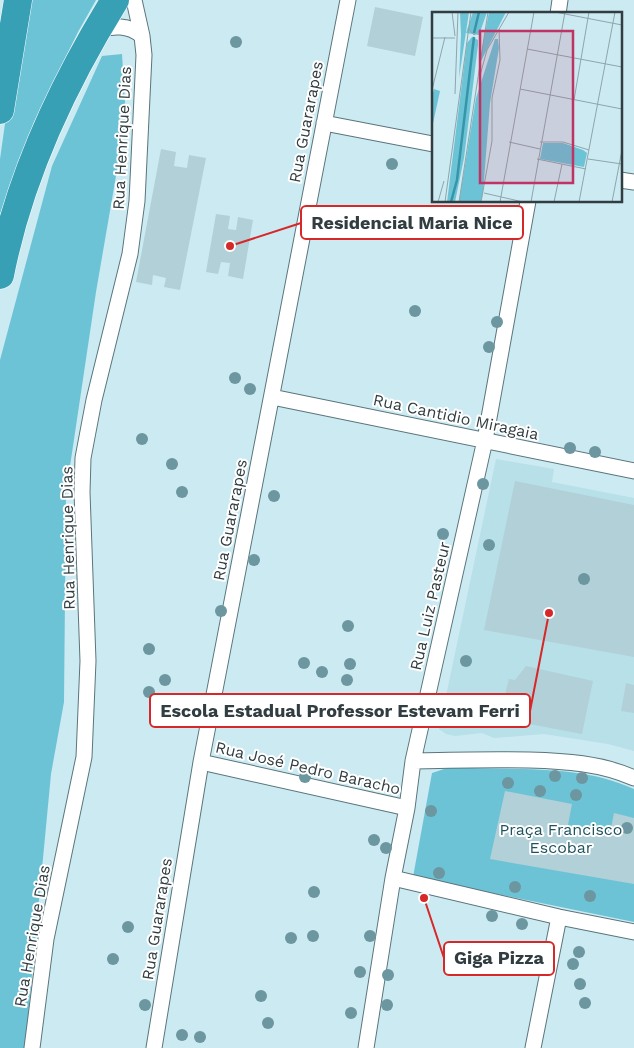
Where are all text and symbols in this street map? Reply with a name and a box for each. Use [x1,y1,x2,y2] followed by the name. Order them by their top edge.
[432,12,622,202] inset map
[285,60,327,184] street label: Rua Guararapes
[109,66,135,210] street label: Rua Henrique Dias
[301,206,523,239] callout: Residencial Maria Nice
[311,212,513,233] text: Residencial Maria Nice
[371,390,541,444] street label: Rua Cantidio Miragaia
[209,458,251,582] street label: Rua Guararapes
[57,466,79,610] street label: Rua Henrique Dias
[406,539,454,672] street label: Rua Luiz Pasteur
[150,694,530,727] callout: Escola Estadual Professor Estevam Ferri
[160,700,520,721] text: Escola Estadual Professor Estevam Ferri
[214,737,402,799] street label: Rua José Pedro Baracho
[500,820,622,857] park label: Praça Francisco Escobar
[138,857,176,981] street label: Rua Guararapes
[10,864,54,1008] street label: Rua Henrique Dias
[444,942,554,975] callout: Giga Pizza
[454,947,545,968] text: Giga Pizza

